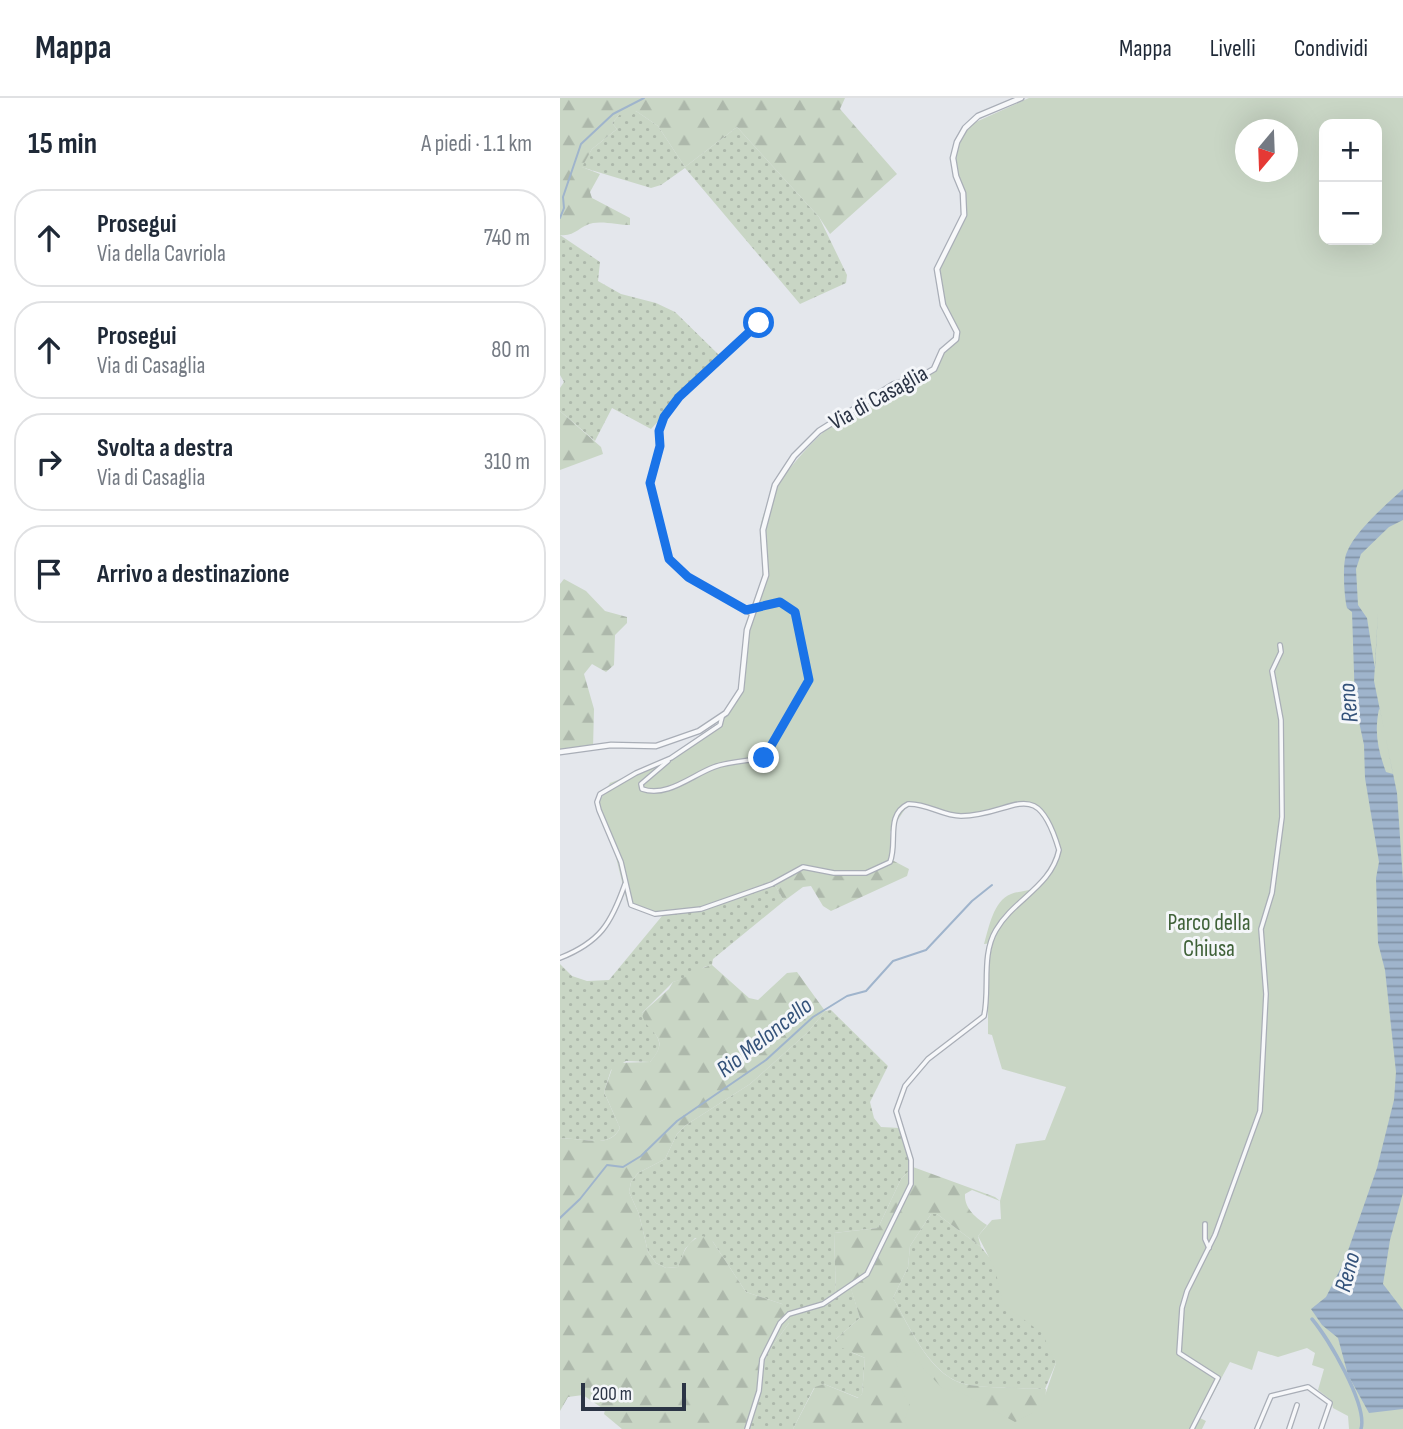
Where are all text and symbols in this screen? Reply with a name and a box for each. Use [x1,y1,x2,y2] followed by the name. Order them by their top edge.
[35,28,111,68] text: Mappa
[1119,34,1172,63] text: Mappa
[1210,34,1256,63] text: Livelli
[1294,34,1368,63] text: Condividi
[1235,119,1298,182] north arrow
[1319,119,1382,245] map controls
[1319,119,1382,182] button: +
[28,126,97,162] text: 15 min
[421,130,532,158] text: A piedi · 1.1 km
[1319,182,1382,245] button: −
[97,209,176,240] text: Prosegui
[30,219,68,257] icon: ahead
[484,224,530,252] text: 740 m
[97,240,226,268] text: Via della Cavriola
[743,307,774,338] route start
[97,321,176,352] text: Prosegui
[30,331,68,369] icon: ahead
[491,336,530,364] text: 80 m
[97,352,205,380] text: Via di Casaglia
[824,359,933,436] street label: Via di Casaglia
[97,433,233,464] text: Svolta a destra
[30,443,68,481] icon: right
[484,448,530,476] text: 310 m
[97,464,205,492] text: Via di Casaglia
[30,555,68,593] icon: arrive
[97,559,290,590] text: Arrivo a destinazione
[1332,682,1365,724] water label: Reno
[748,742,779,773] route end
[1167,909,1251,963] park label: Parco della Chiusa
[711,991,818,1084] water label: Rio Meloncello
[1328,1249,1367,1295] water label: Reno
[581,1380,686,1412] scale bar
[592,1383,632,1406] text: 200 m

